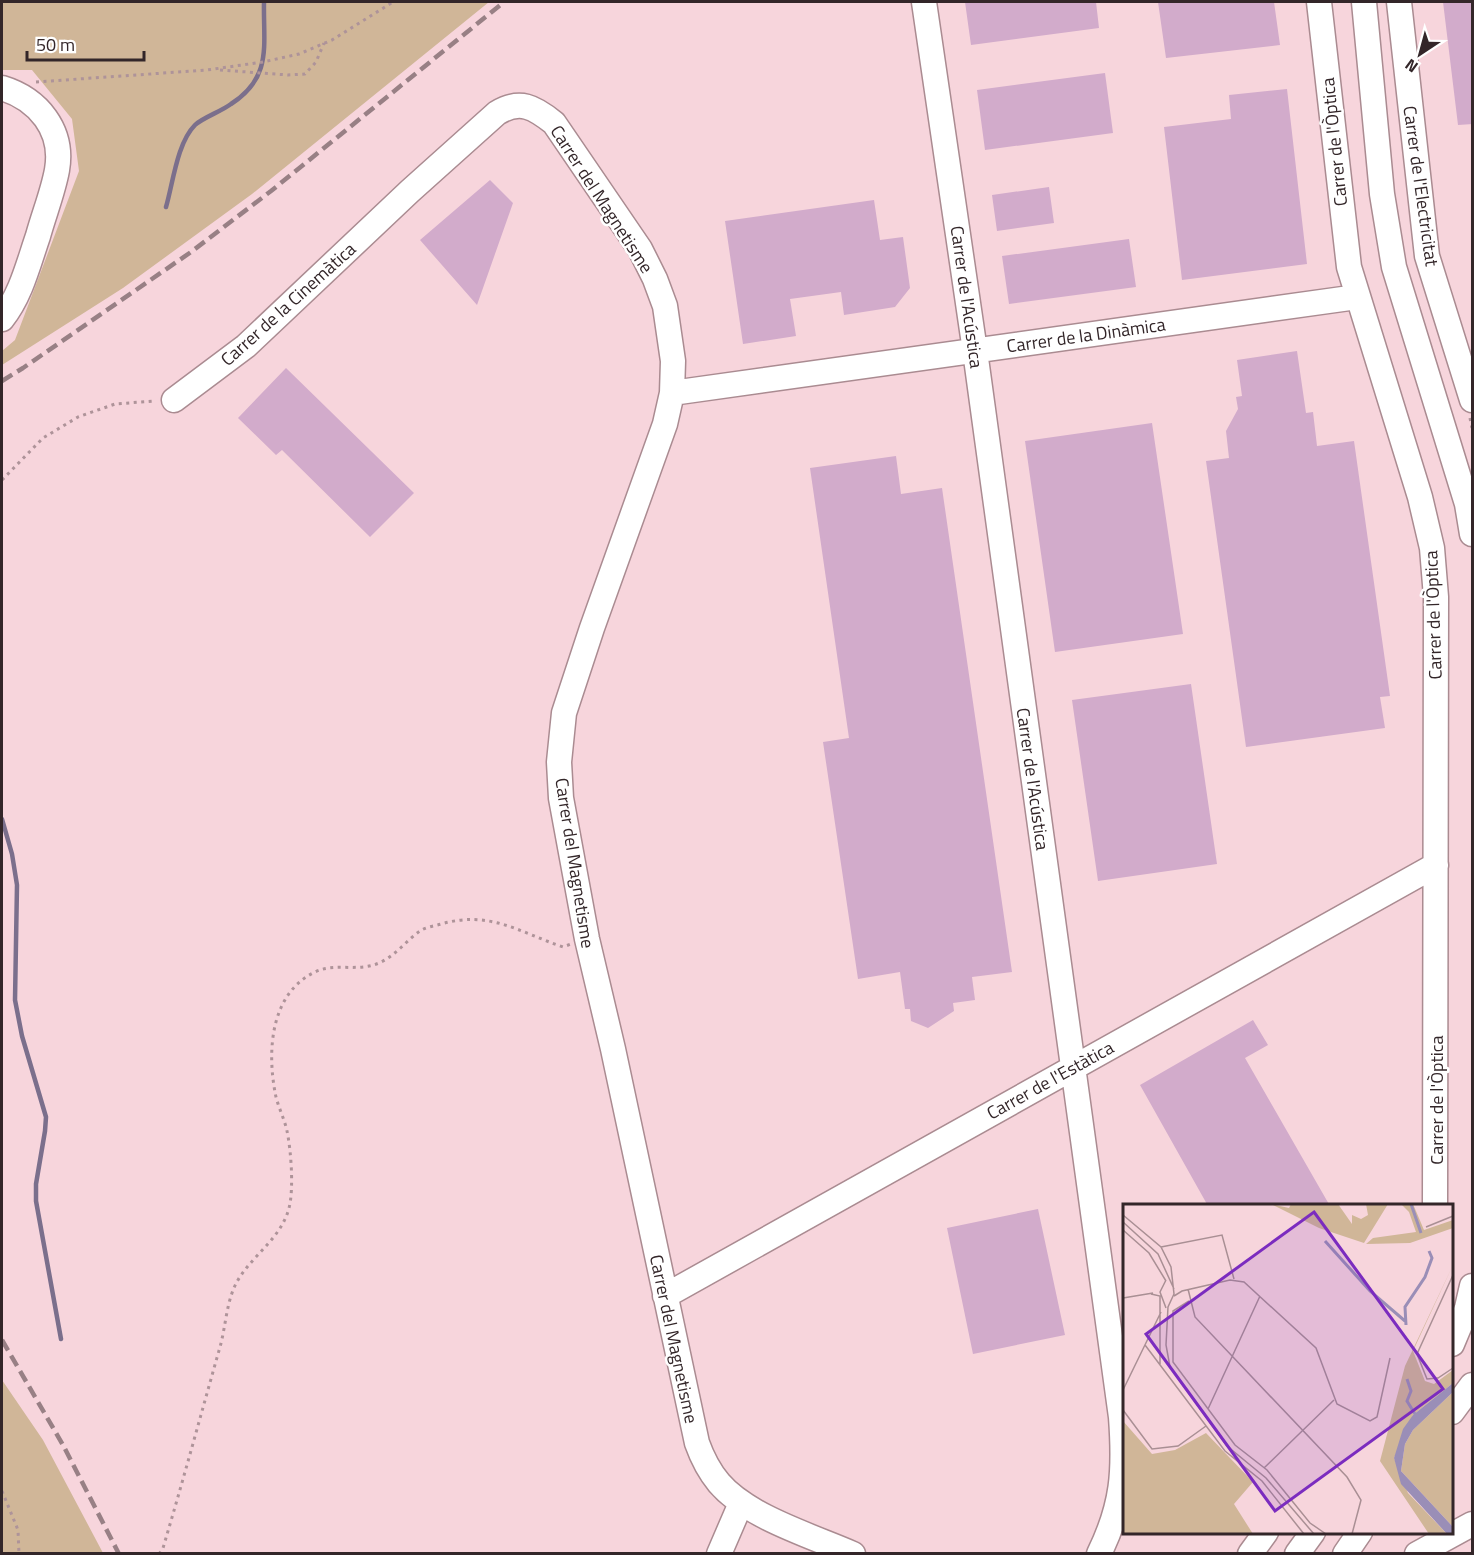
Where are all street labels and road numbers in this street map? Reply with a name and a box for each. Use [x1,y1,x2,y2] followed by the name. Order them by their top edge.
[1314,76,1354,208] street label: Carrer de l'Òptica
[1396,104,1446,269] street label: Carrer de l'Electricitat
[544,120,660,278] street label: Carrer del Magnetisme
[944,224,990,370] street label: Carrer de l'Acústica
[214,236,362,372] street label: Carrer de la Cinemàtica
[1005,310,1167,360] street label: Carrer de la Dinàmica
[1417,550,1449,680] street label: Carrer de l'Òptica
[1010,706,1056,852] street label: Carrer de l'Acústica
[548,776,602,950] street label: Carrer del Magnetisme
[982,1034,1118,1126] street label: Carrer de l'Estàtica
[1423,1035,1450,1165] street label: Carrer de l'Òptica
[643,1252,705,1426] street label: Carrer del Magnetisme

